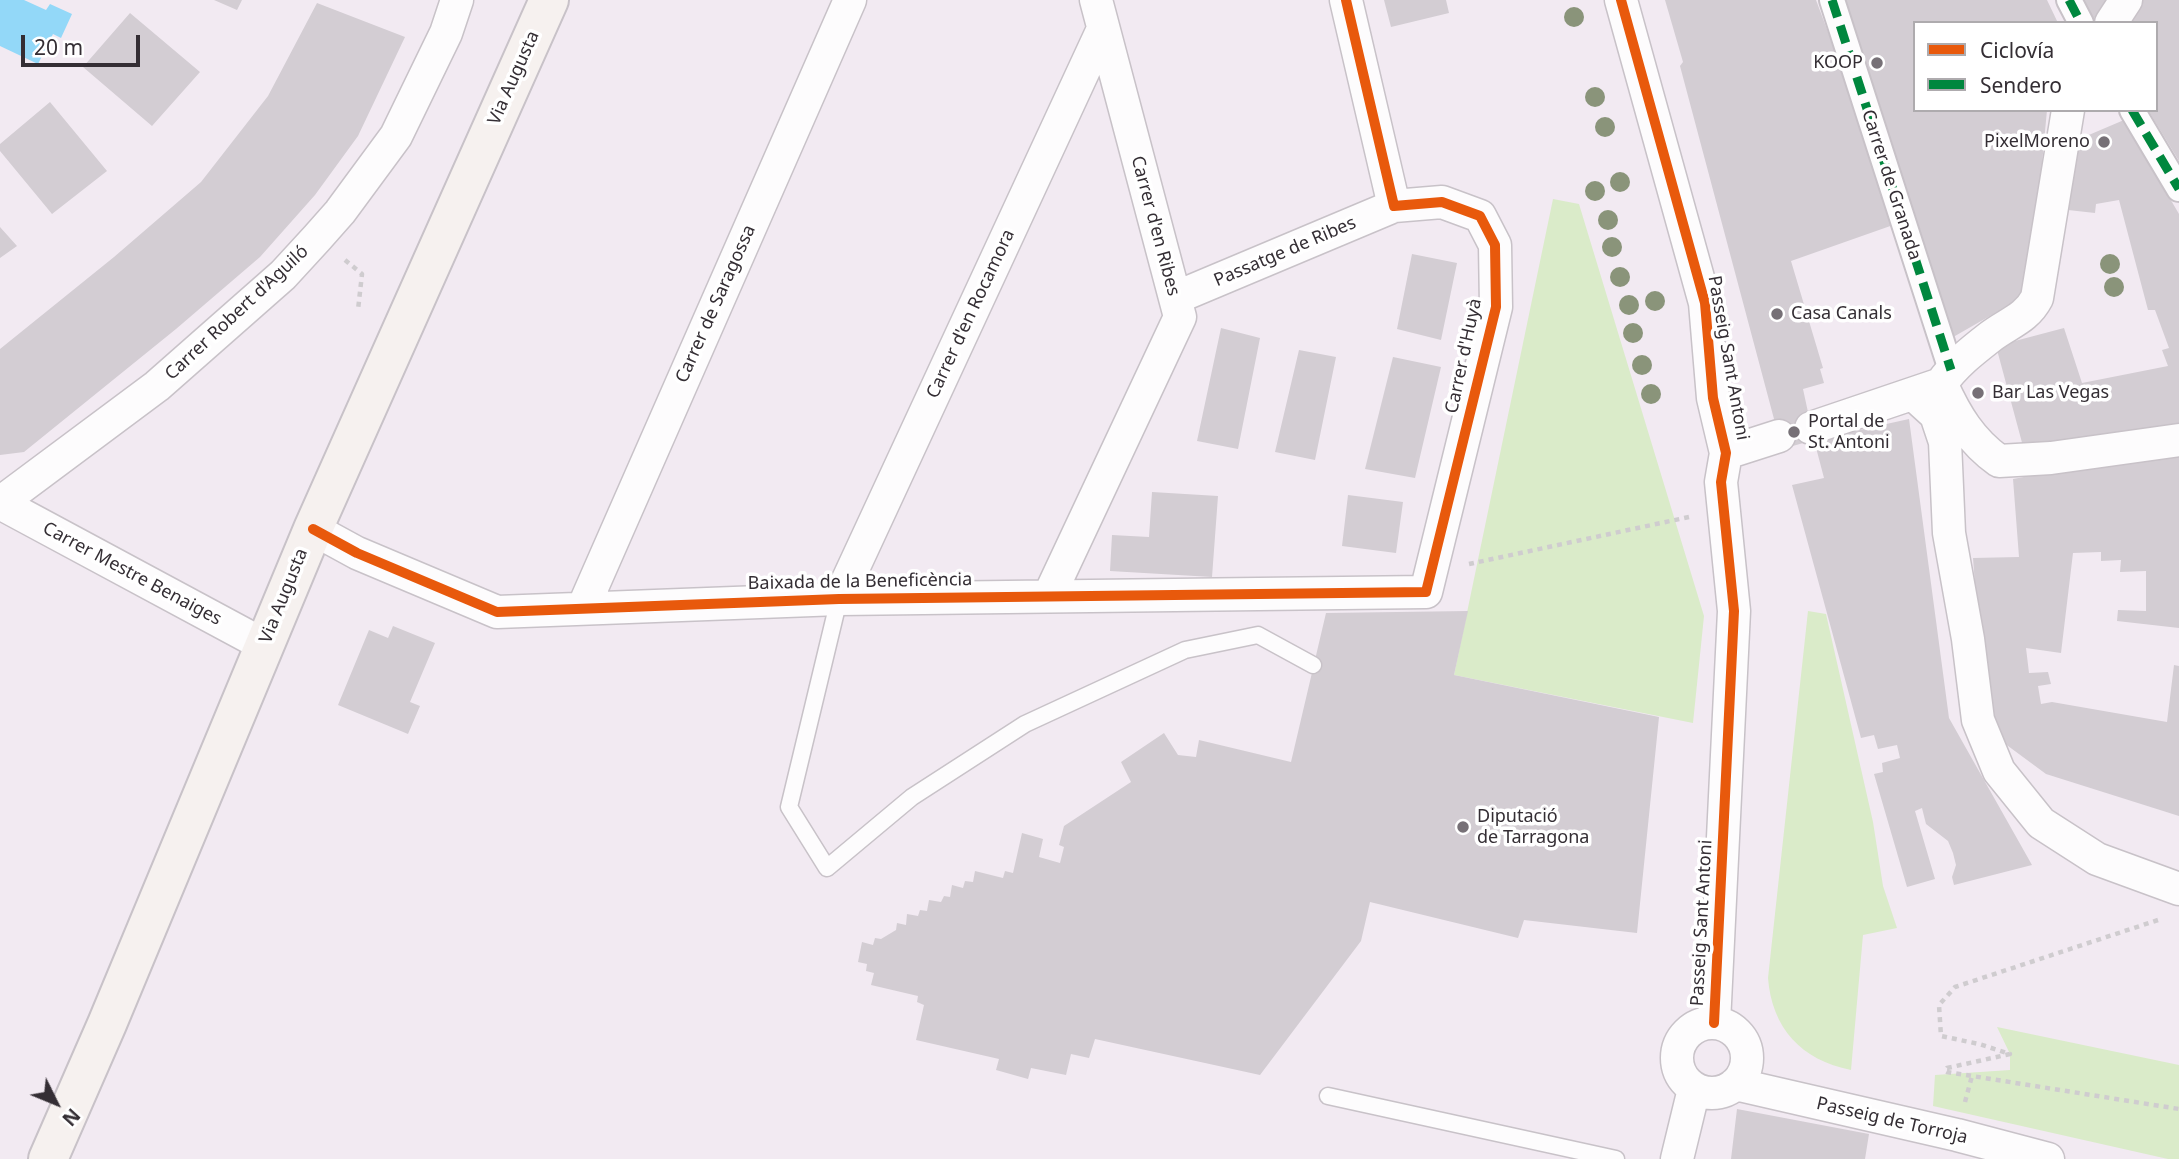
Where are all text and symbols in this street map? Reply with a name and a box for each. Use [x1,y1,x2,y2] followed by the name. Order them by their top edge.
[24,21,144,65] scale bar
[1913,21,2158,112] legend
[484,28,544,128] street label: Via Augusta
[34,33,83,61] text: 20 m
[1980,36,2054,64] text: Ciclovía
[1813,52,1863,74] place label: KOOP
[1869,55,1885,71] marker: KOOP
[1980,71,2062,99] text: Sendero
[1856,107,1926,263] street label: Carrer de Granada
[1984,131,2090,153] place label: PixelMoreno
[2096,134,2112,150] marker: PixelMoreno
[1126,154,1184,298] street label: Carrer d'en Ribes
[1211,212,1359,292] street label: Passatge de Ribes
[671,222,761,386] street label: Carrer de Saragossa
[922,226,1020,402] street label: Carrer d'en Rocamora
[161,241,313,385] street label: Carrer Robert d'Aguiló
[1703,274,1753,442] street label: Passeig Sant Antoni
[1441,296,1487,416] street label: Carrer d'Huyà
[1791,303,1892,325] place label: Casa Canals
[1769,306,1785,322] marker: Casa Canals
[1992,382,2109,404] place label: Bar Las Vegas
[1970,385,1986,401] marker: Bar Las Vegas
[1808,411,1890,453] place label: Portal de St. Antoni
[1786,424,1802,440] marker: Portal de St. Antoni
[39,518,225,630] street label: Carrer Mestre Benaiges
[255,545,313,647] street label: Via Augusta
[748,569,972,595] street label: Baixada de la Beneficència
[1477,806,1589,848] place label: Diputació de Tarragona
[1455,819,1471,835] marker: Diputació de Tarragona
[1687,839,1717,1007] street label: Passeig Sant Antoni
[21,1068,91,1138] north arrow
[1814,1093,1970,1149] street label: Passeig de Torroja
[57,1103,86,1132] text: N

